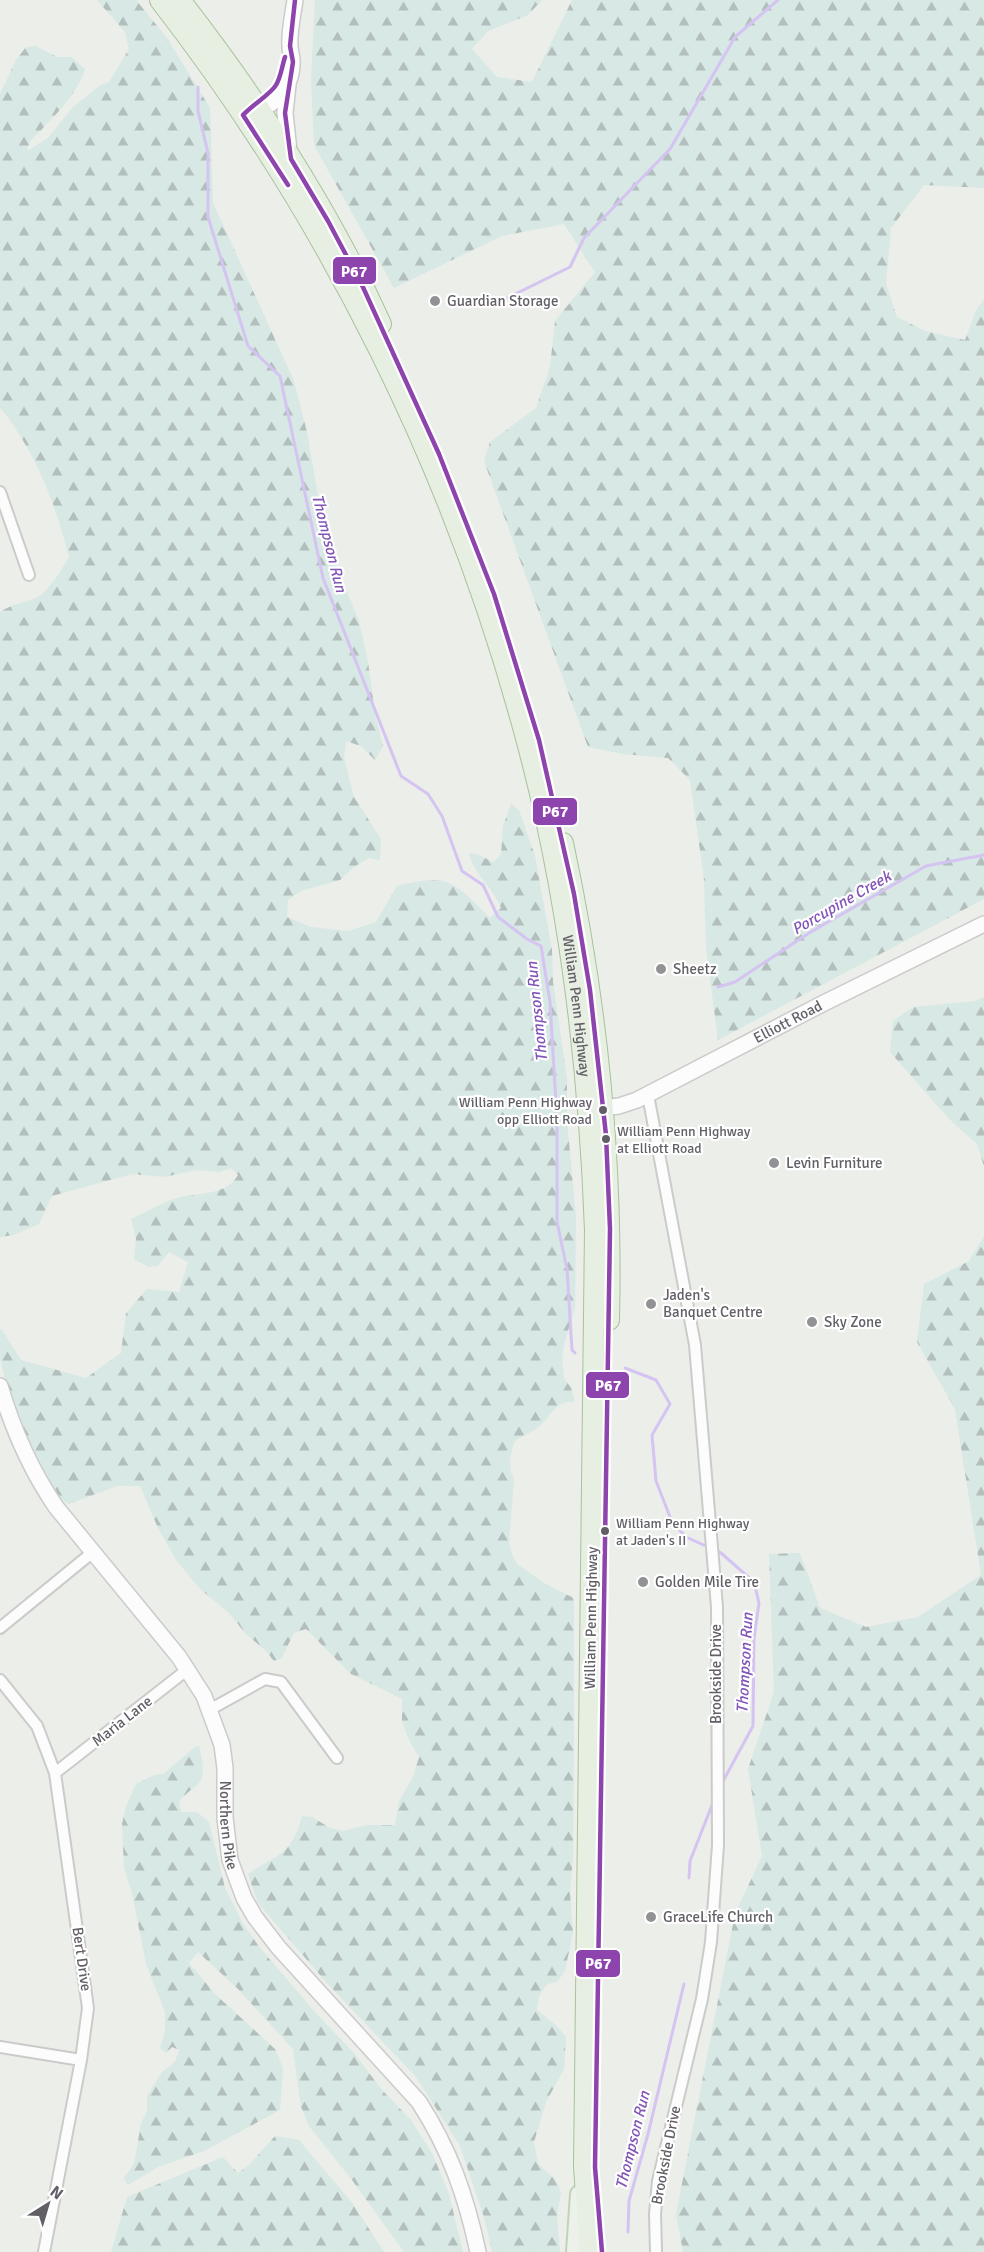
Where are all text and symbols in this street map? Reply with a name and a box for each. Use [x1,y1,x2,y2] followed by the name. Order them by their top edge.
[332,256,377,285] line badge: P67
[341,262,368,282] text: P67
[447,292,559,310] place label: Guardian Storage
[428,294,442,308] marker: Guardian Storage
[307,492,351,596] water label: Thompson Run
[532,797,578,826] line badge: P67
[542,802,569,822] text: P67
[788,865,896,939] water label: Porcupine Creek
[558,934,594,1078] street label: William Penn Highway
[522,960,552,1063] water label: Thompson Run
[673,960,717,978] place label: Sheetz
[654,962,668,976] marker: Sheetz
[750,997,825,1047] street label: Elliott Road
[459,1094,592,1128] place label: William Penn Highway opp Elliott Road
[597,1104,609,1116] marker: William Penn Highway opp Elliott Road
[617,1123,751,1157] place label: William Penn Highway at Elliott Road
[600,1133,612,1145] marker: William Penn Highway at Elliott Road
[786,1154,882,1172] place label: Levin Furniture
[767,1156,781,1170] marker: Levin Furniture
[663,1286,763,1321] place label: Jaden's Banquet Centre
[644,1297,658,1311] marker: Jaden's Banquet Centre
[824,1313,882,1331] place label: Sky Zone
[805,1315,819,1329] marker: Sky Zone
[585,1371,630,1399] line badge: P67
[595,1376,622,1396] text: P67
[616,1515,750,1549] place label: William Penn Highway at Jaden's II
[599,1525,611,1537] marker: William Penn Highway at Jaden's II
[581,1546,601,1690] street label: William Penn Highway
[655,1573,759,1591] place label: Golden Mile Tire
[636,1575,650,1589] marker: Golden Mile Tire
[732,1611,758,1714] water label: Thompson Run
[707,1624,725,1724] street label: Brookside Drive
[88,1692,156,1750] street label: Maria Lane
[216,1781,242,1872] street label: Northern Pike
[663,1908,773,1926] place label: GraceLife Church
[644,1910,658,1924] marker: GraceLife Church
[69,1926,95,1992] street label: Bert Drive
[575,1949,621,1978] line badge: P67
[585,1954,612,1974] text: P67
[611,2088,655,2191] water label: Thompson Run
[648,2104,684,2206] street label: Brookside Drive
[18,2174,78,2234] north arrow
[46,2181,67,2204] text: N

